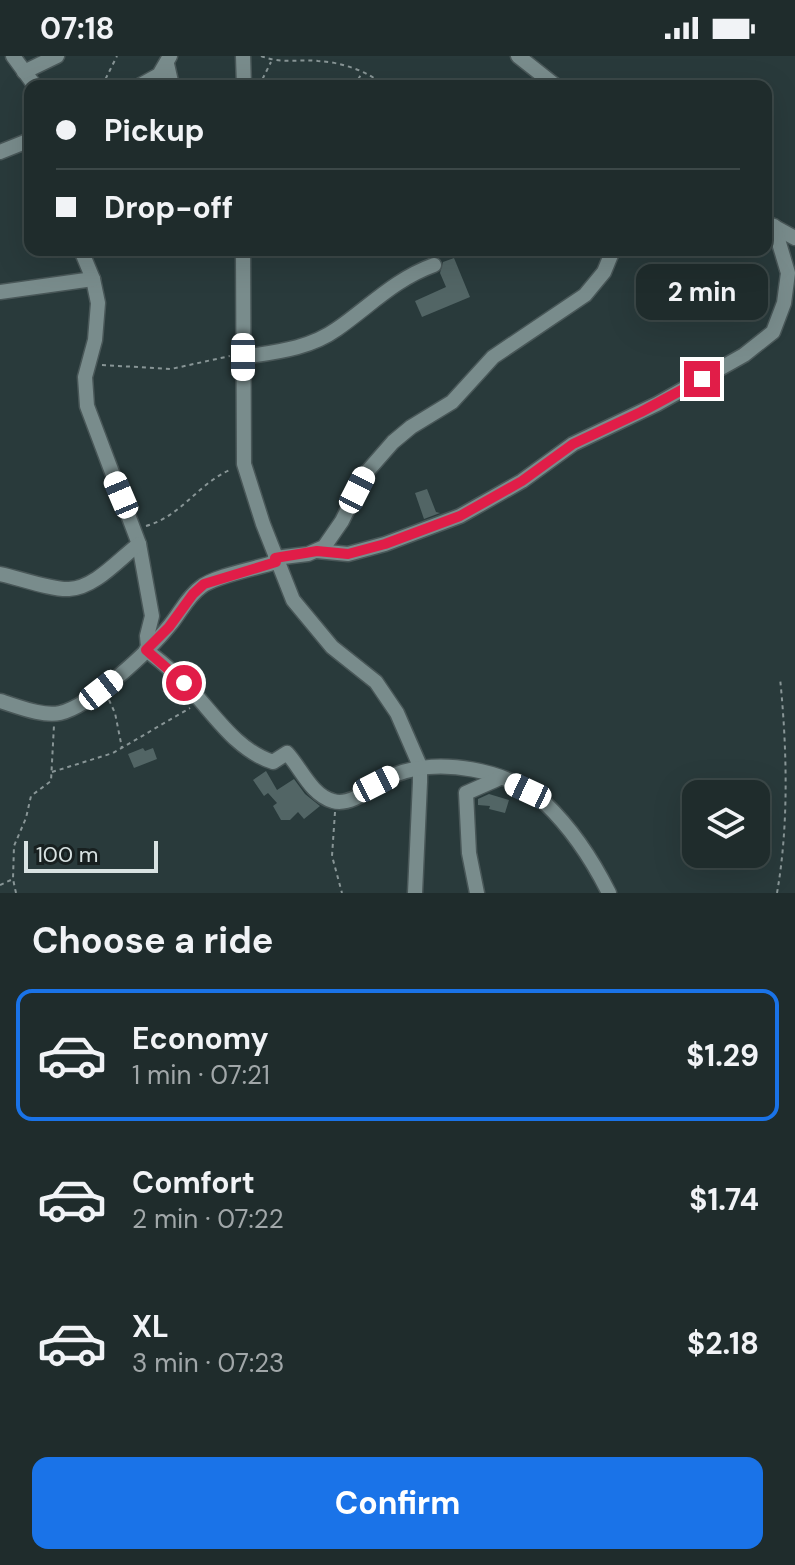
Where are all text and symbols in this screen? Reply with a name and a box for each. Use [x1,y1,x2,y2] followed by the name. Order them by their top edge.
[40,9,115,48] text: 07:18
[104,111,204,150] text: Pickup
[104,188,233,227] text: Drop-off
[636,263,768,319] callout: 2 min
[668,275,736,309] text: 2 min
[231,333,255,381] car
[684,361,720,397] route end
[335,463,379,517] car
[101,468,141,522] car
[166,665,202,701] route start
[75,666,127,714] car
[349,762,403,806] car
[501,770,555,812] car
[682,780,770,868] map controls
[682,780,770,868] button: layers
[24,837,158,873] scale bar
[36,840,98,869] text: 100 m
[32,917,273,964] text: Choose a ride
[36,1019,108,1091] icon: car
[132,1019,269,1058] text: Economy
[686,1036,759,1075] text: $1.29
[132,1058,270,1092] text: 1 min · 07:21
[36,1163,108,1235] icon: car
[132,1163,255,1202] text: Comfort
[689,1180,759,1219] text: $1.74
[132,1202,284,1236] text: 2 min · 07:22
[36,1307,108,1379] icon: car
[132,1307,169,1346] text: XL
[687,1324,759,1363] text: $2.18
[132,1346,285,1380] text: 3 min · 07:23
[32,1457,763,1549] button: Confirm

